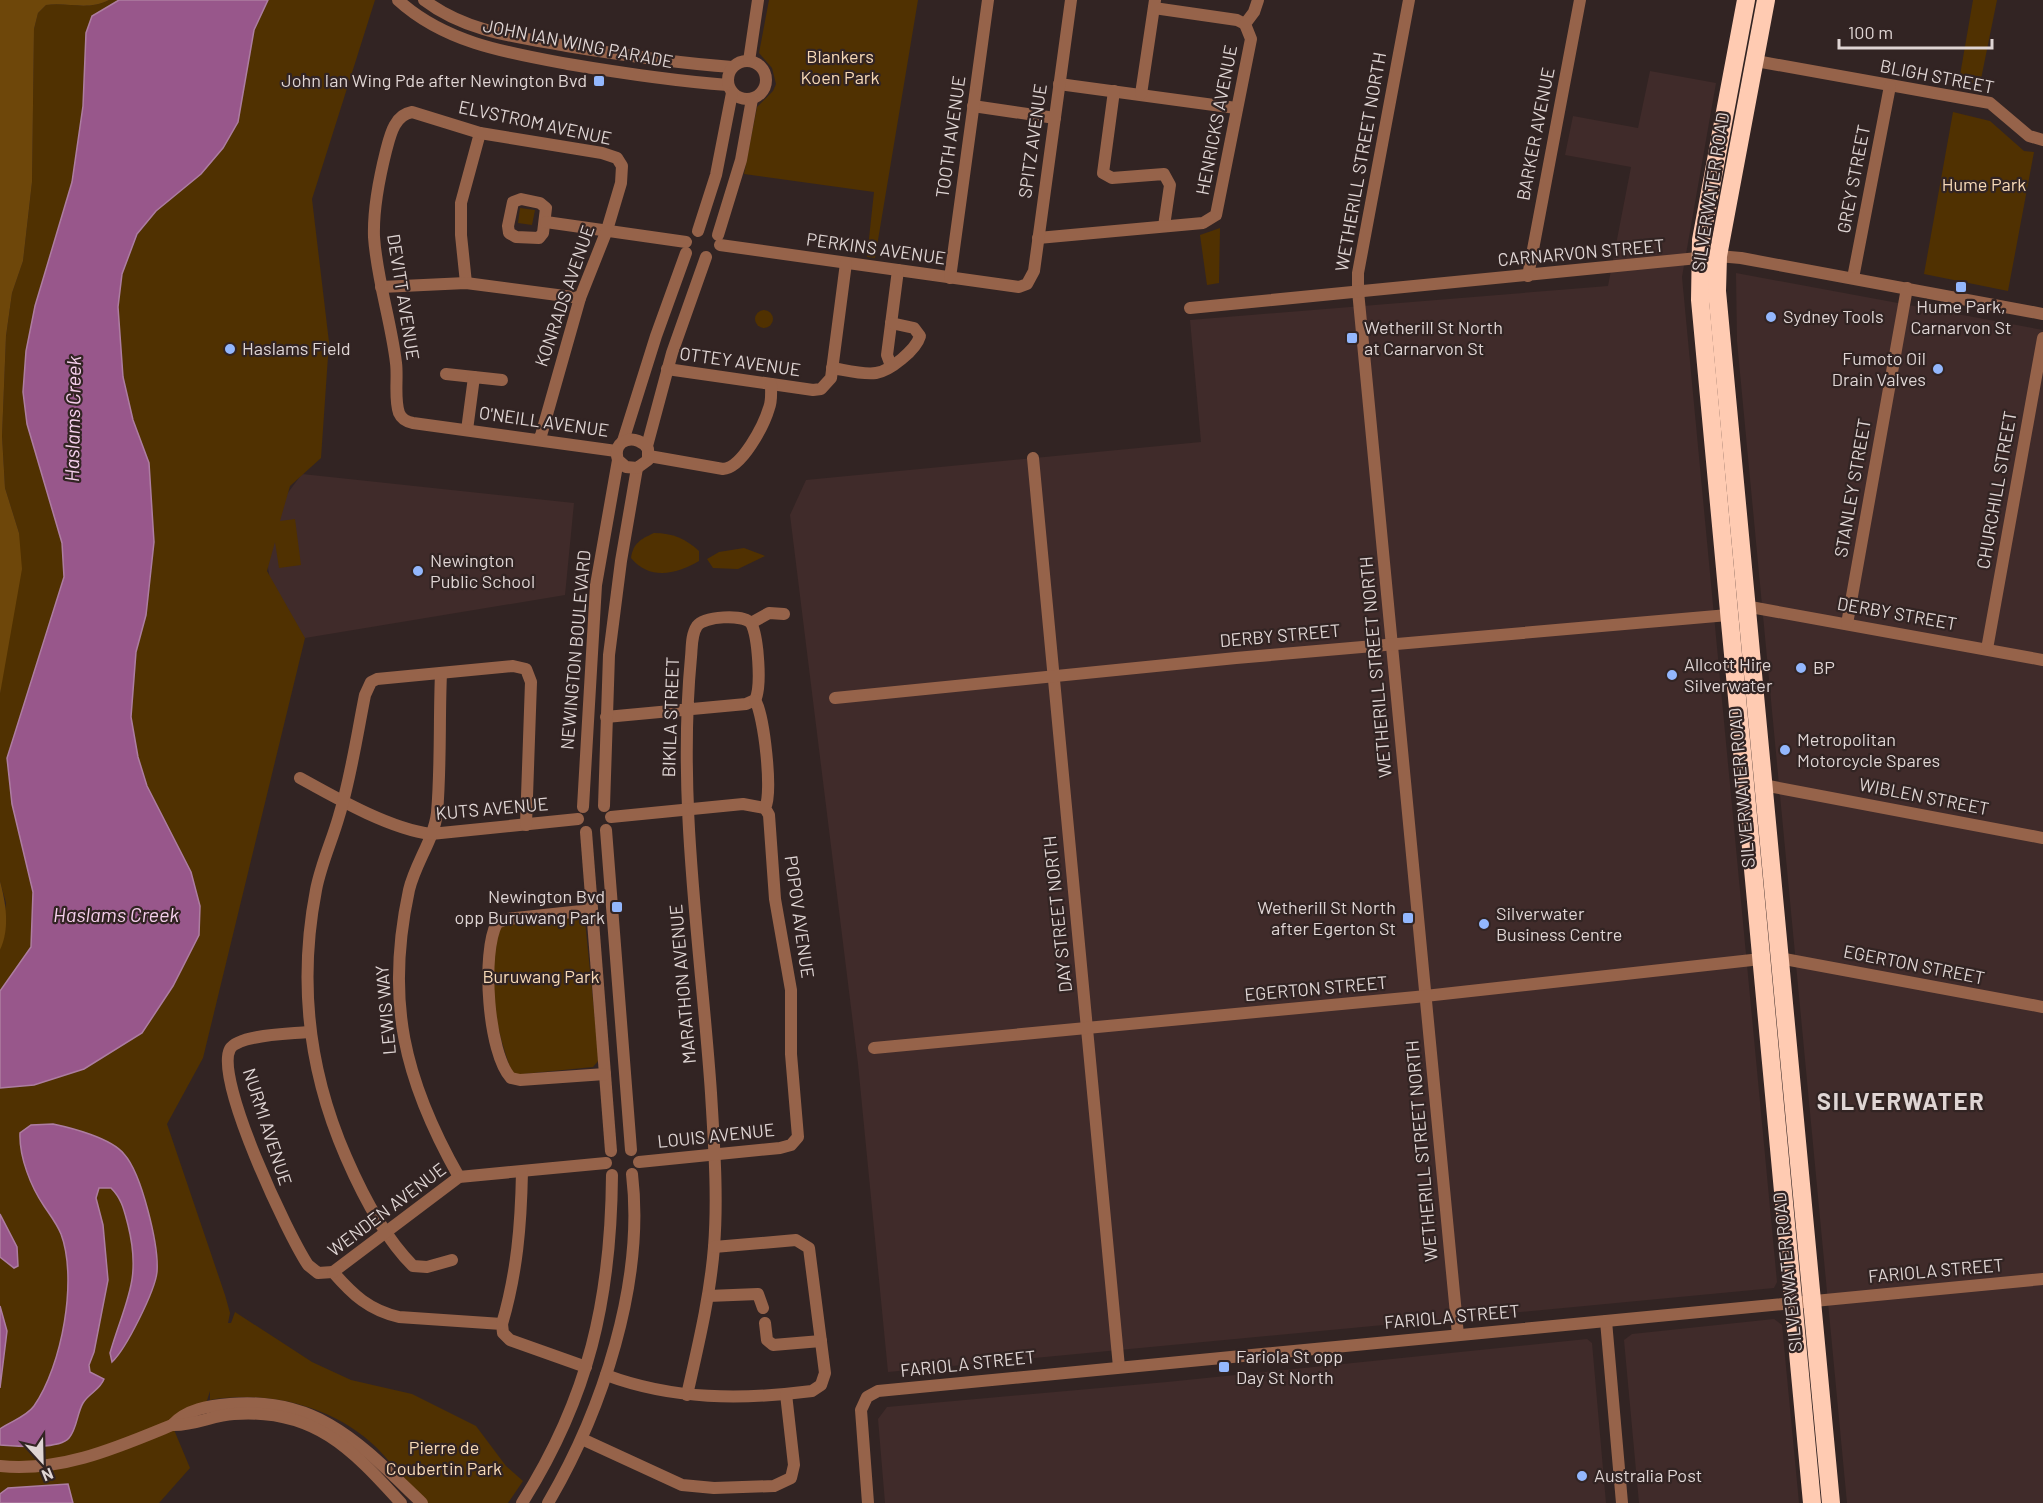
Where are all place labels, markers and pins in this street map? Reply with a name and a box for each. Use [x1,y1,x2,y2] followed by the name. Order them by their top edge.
[281,69,587,91] place label: John Ian Wing Pde after Newington Bvd
[592,74,606,88] marker: John Ian Wing Pde after Newington Bvd
[1954,280,1968,294] marker: Hume Park, Carnarvon St
[1911,295,2011,338] place label: Hume Park, Carnarvon St
[1783,305,1884,327] place label: Sydney Tools
[1764,310,1778,324] marker: Sydney Tools
[1364,316,1503,359] place label: Wetherill St North at Carnarvon St
[1345,331,1359,345] marker: Wetherill St North at Carnarvon St
[242,337,351,359] place label: Haslams Field
[223,342,237,356] marker: Haslams Field
[1832,347,1926,390] place label: Fumoto Oil Drain Valves
[1931,362,1945,376] marker: Fumoto Oil Drain Valves
[430,549,535,592] place label: Newington Public School
[411,564,425,578] marker: Newington Public School
[1684,653,1773,696] place label: Allcott Hire Silverwater
[1813,656,1835,678] place label: BP
[1794,661,1808,675] marker: BP
[1665,668,1679,682] marker: Allcott Hire Silverwater
[1797,728,1940,771] place label: Metropolitan Motorcycle Spares
[1778,743,1792,757] marker: Metropolitan Motorcycle Spares
[455,885,605,928] place label: Newington Bvd opp Buruwang Park
[1257,896,1396,939] place label: Wetherill St North after Egerton St
[610,900,624,914] marker: Newington Bvd opp Buruwang Park
[1496,902,1622,945] place label: Silverwater Business Centre
[1401,911,1415,925] marker: Wetherill St North after Egerton St
[1477,917,1491,931] marker: Silverwater Business Centre
[1236,1345,1343,1388] place label: Fariola St opp Day St North
[1217,1360,1231,1374] marker: Fariola St opp Day St North
[1594,1464,1702,1486] place label: Australia Post
[1575,1469,1589,1483] marker: Australia Post

